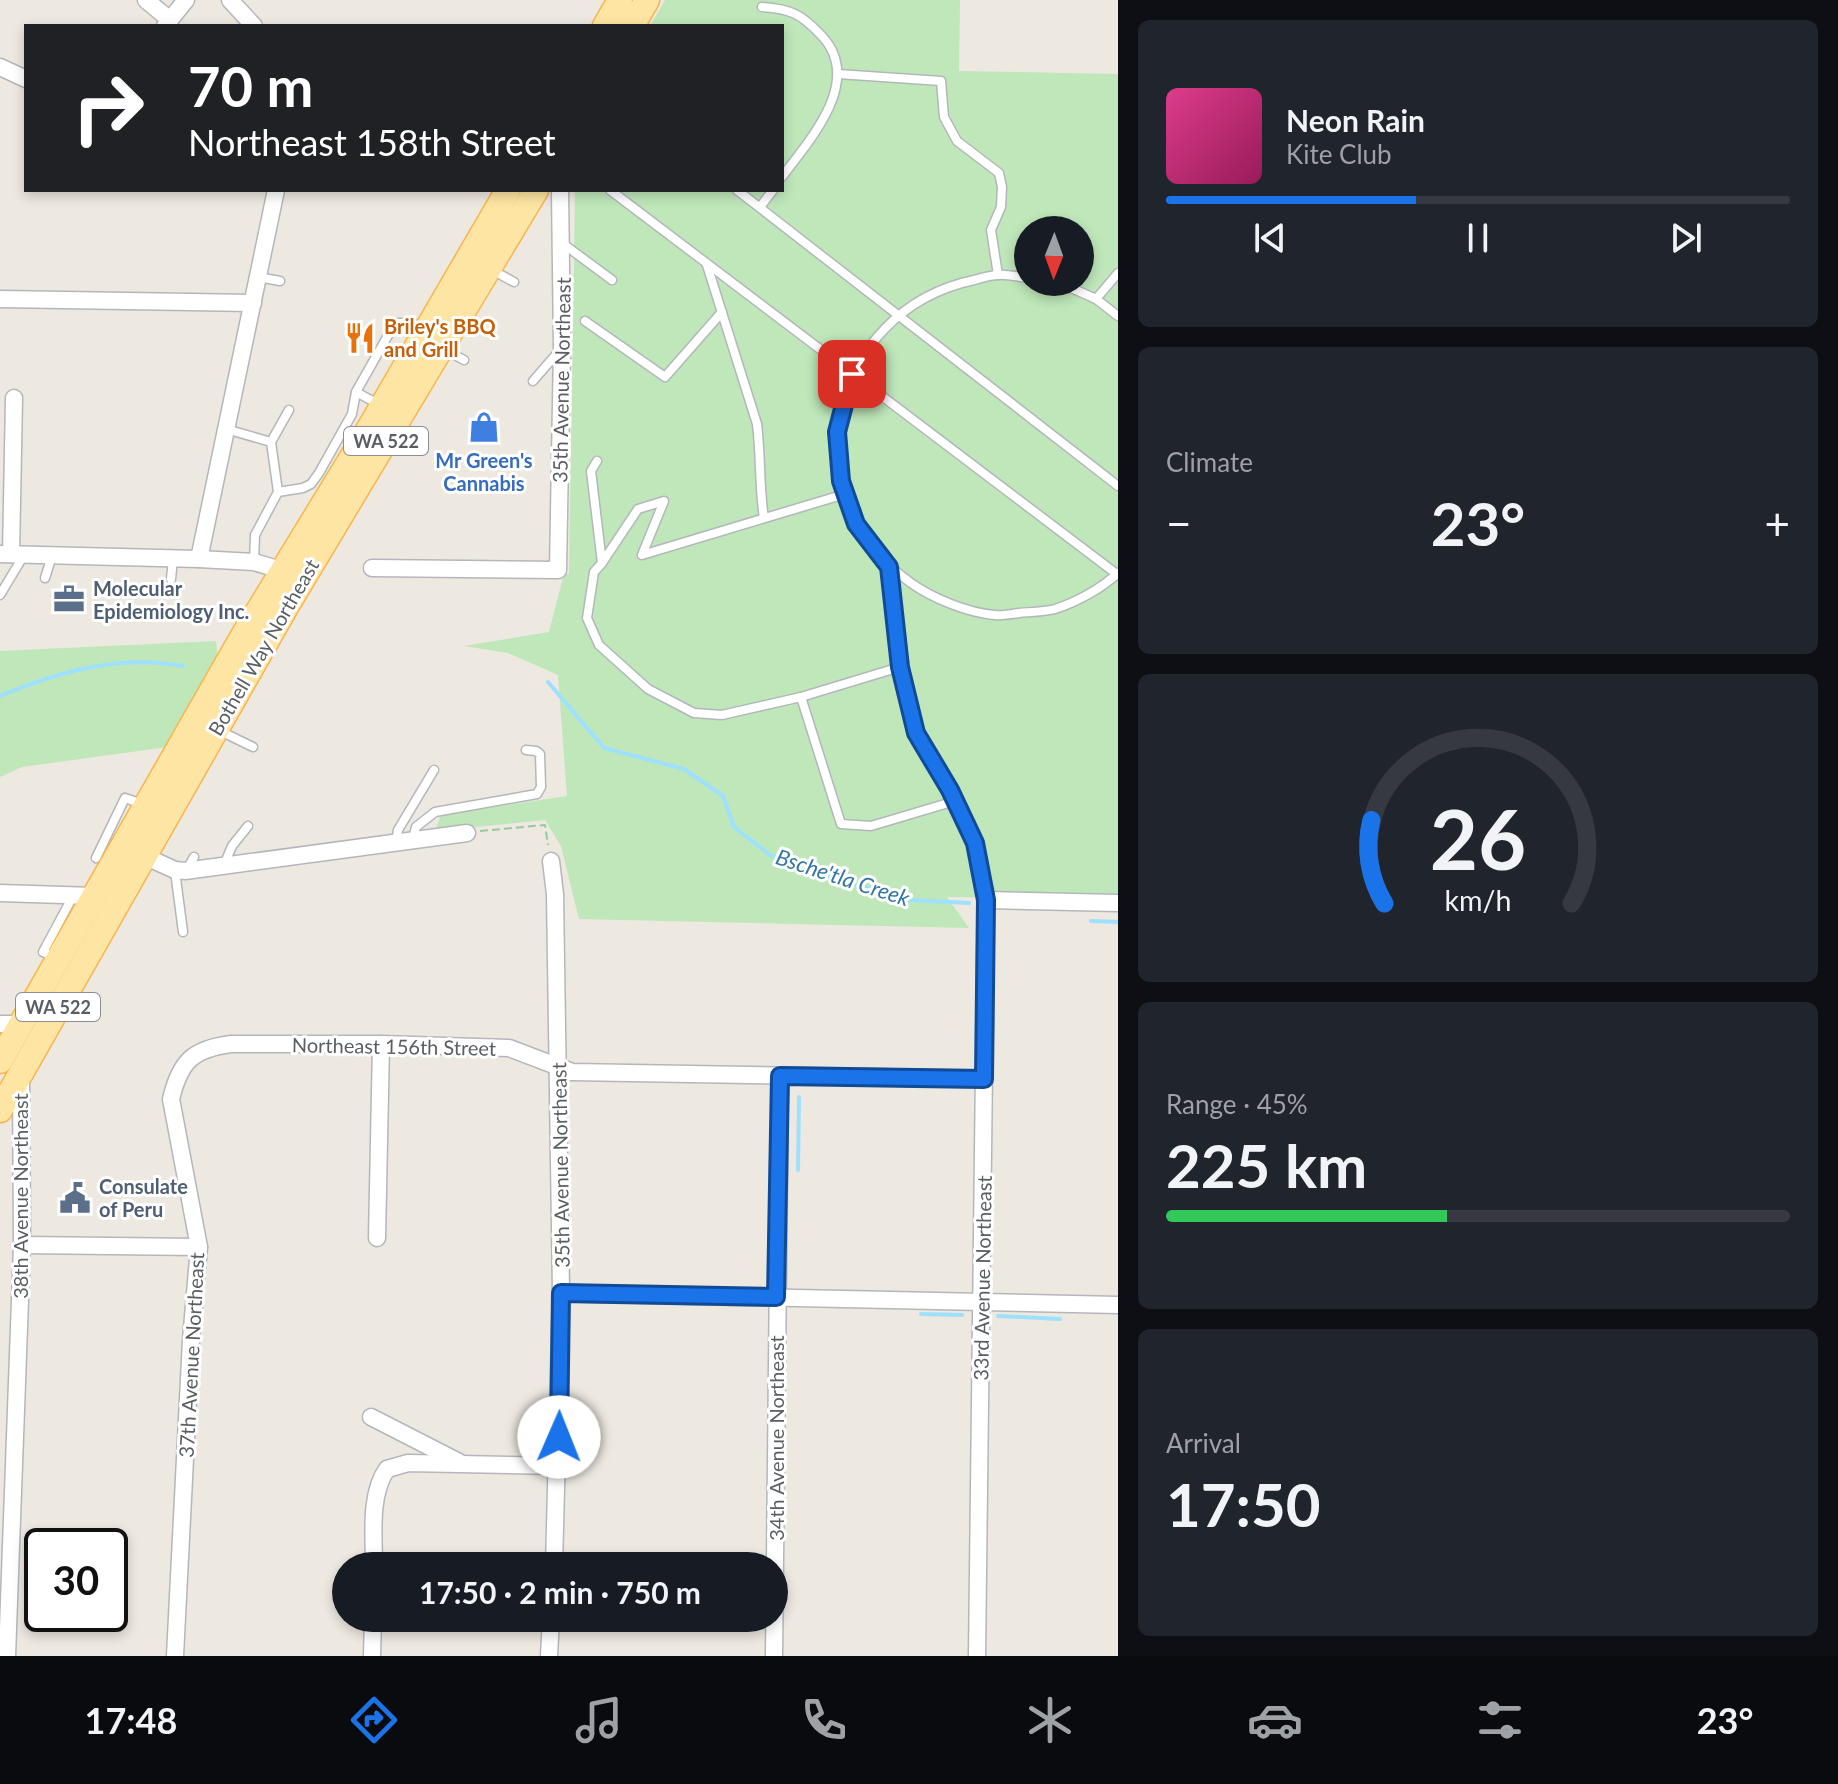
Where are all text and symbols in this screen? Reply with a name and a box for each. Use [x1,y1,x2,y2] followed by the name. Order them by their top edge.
[188,52,313,119] text: 70 m
[56,56,160,160] icon: right
[1286,102,1425,138] text: Neon Rain
[188,120,556,164] text: Northeast 158th Street
[1286,138,1392,170] text: Kite Club
[1014,216,1094,296] north arrow
[1014,216,1094,296] map controls
[1248,216,1292,260] icon: previous
[1456,216,1500,260] icon: pause
[1664,216,1708,260] icon: next
[547,277,575,483] street label: 35th Avenue Northeast
[384,314,496,361] place label: Briley's BBQ and Grill
[343,321,377,355] restaurant icon: Briley's BBQ and Grill
[818,340,886,408] pin
[830,352,874,396] icon: arrive
[467,410,501,444] shop icon: Mr Green's Cannabis
[344,427,428,455] road number: WA 522
[1166,446,1253,478] text: Climate
[435,448,533,495] place label: Mr Green's Cannabis
[1431,487,1525,559] text: 23°
[1166,497,1192,549] text: −
[1764,497,1790,549] text: +
[203,555,323,739] street label: Bothell Way Northeast
[93,576,249,623] place label: Molecular Epidemiology Inc.
[52,582,86,616] office icon: Molecular Epidemiology Inc.
[1430,788,1526,888] text: 26
[773,843,914,911] water label: Bsche'tla Creek
[1445,883,1511,917] text: km/h
[16,993,100,1021] road number: WA 522
[292,1032,496,1060] street label: Northeast 156th Street
[546,1062,574,1268] street label: 35th Avenue Northeast
[1166,1088,1308,1120] text: Range · 45%
[8,1093,32,1299] street label: 38th Avenue Northeast
[1166,1129,1367,1201] text: 225 km
[99,1174,188,1221] place label: Consulate of Peru
[968,1175,996,1381] street label: 33rd Avenue Northeast
[58,1181,92,1215] public building icon: Consulate of Peru
[174,1252,208,1458] street label: 37th Avenue Northeast
[764,1335,788,1541] street label: 34th Avenue Northeast
[517,1395,601,1479] position arrow
[1166,1427,1241,1459] text: Arrival
[1166,1468,1321,1540] text: 17:50
[24,1528,128,1632] speed limit sign: 30
[419,1574,701,1610] text: 17:50 · 2 min · 750 m
[346,1692,402,1748] icon: directions
[571,1692,627,1748] icon: music
[796,1692,852,1748] icon: phone
[1022,1692,1078,1748] icon: climate
[1247,1692,1303,1748] icon: car
[1472,1692,1528,1748] icon: filters
[85,1698,177,1742] text: 17:48
[1697,1698,1753,1742] text: 23°

